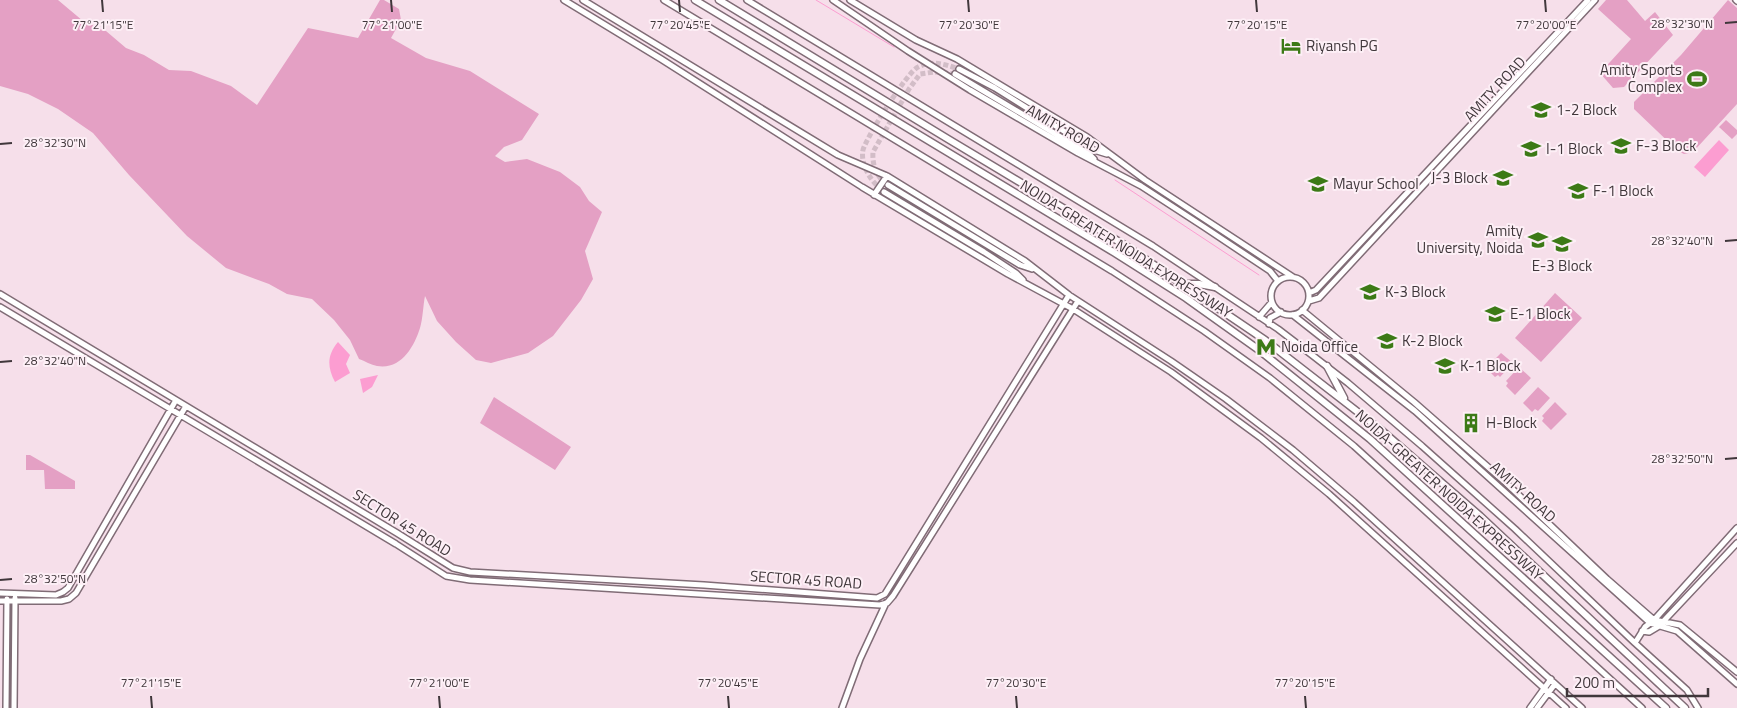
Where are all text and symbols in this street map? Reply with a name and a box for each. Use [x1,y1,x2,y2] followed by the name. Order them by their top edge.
[1651,14,1713,33] text: 28°32'30"N
[73,15,134,34] text: 77°21'15"E
[362,15,423,34] text: 77°21'00"E
[650,15,711,34] text: 77°20'45"E
[939,15,1000,34] text: 77°20'30"E
[1227,15,1288,34] text: 77°20'15"E
[1516,15,1577,34] text: 77°20'00"E
[1306,34,1378,57] place label: Riyansh PG
[1280,35,1302,57] hotel icon: Riyansh PG
[1458,51,1531,127] street label: AMITY ROAD
[1600,58,1682,98] place label: Amity Sports Complex
[1686,68,1708,90] sports icon: Amity Sports Complex
[1022,98,1105,159] street label: AMITY ROAD
[1556,98,1617,121] place label: 1-2 Block
[1530,99,1552,121] school or university icon: 1-2 Block
[24,133,86,152] text: 28°32'30"N
[1636,134,1696,157] place label: F-3 Block
[1610,135,1632,157] school or university icon: F-3 Block
[1546,137,1602,160] place label: I-1 Block
[1520,138,1542,160] school or university icon: I-1 Block
[1431,166,1488,189] place label: J-3 Block
[1492,167,1514,189] school or university icon: J-3 Block
[1333,172,1419,195] place label: Mayur School
[1307,173,1329,195] school or university icon: Mayur School
[1016,174,1237,324] street label: NOIDA-GREATER NOIDA EXPRESSWAY
[1593,179,1653,202] place label: F-1 Block
[1567,180,1589,202] school or university icon: F-1 Block
[1417,219,1523,259] place label: Amity University, Noida
[1527,229,1549,251] school or university icon: Amity University, Noida
[1651,231,1713,250] text: 28°32'40"N
[1551,233,1573,255] school or university icon: E-3 Block
[1532,254,1592,277] place label: E-3 Block
[1385,280,1446,303] place label: K-3 Block
[1359,281,1381,303] school or university icon: K-3 Block
[1510,302,1571,325] place label: E-1 Block
[1484,303,1506,325] school or university icon: E-1 Block
[1402,329,1463,352] place label: K-2 Block
[1376,330,1398,352] school or university icon: K-2 Block
[1281,335,1358,358] place label: Noida Office
[1255,336,1277,358] metro station icon: Noida Office
[24,351,86,370] text: 28°32'40"N
[1460,354,1521,377] place label: K-1 Block
[1434,355,1456,377] school or university icon: K-1 Block
[1350,404,1549,586] street label: NOIDA-GREATER NOIDA EXPRESSWAY
[1486,411,1537,434] place label: H-Block
[1460,412,1482,434] building icon: H-Block
[1651,449,1713,468] text: 28°32'50"N
[1485,456,1562,528] street label: AMITY ROAD
[349,483,456,562] street label: SECTOR 45 ROAD
[749,564,863,595] street label: SECTOR 45 ROAD
[24,569,86,588] text: 28°32'50"N
[1567,666,1708,698] scale bar
[1574,671,1615,694] text: 200 m
[121,673,182,692] text: 77°21'15"E
[409,673,470,692] text: 77°21'00"E
[698,673,759,692] text: 77°20'45"E
[986,673,1047,692] text: 77°20'30"E
[1275,673,1336,692] text: 77°20'15"E

